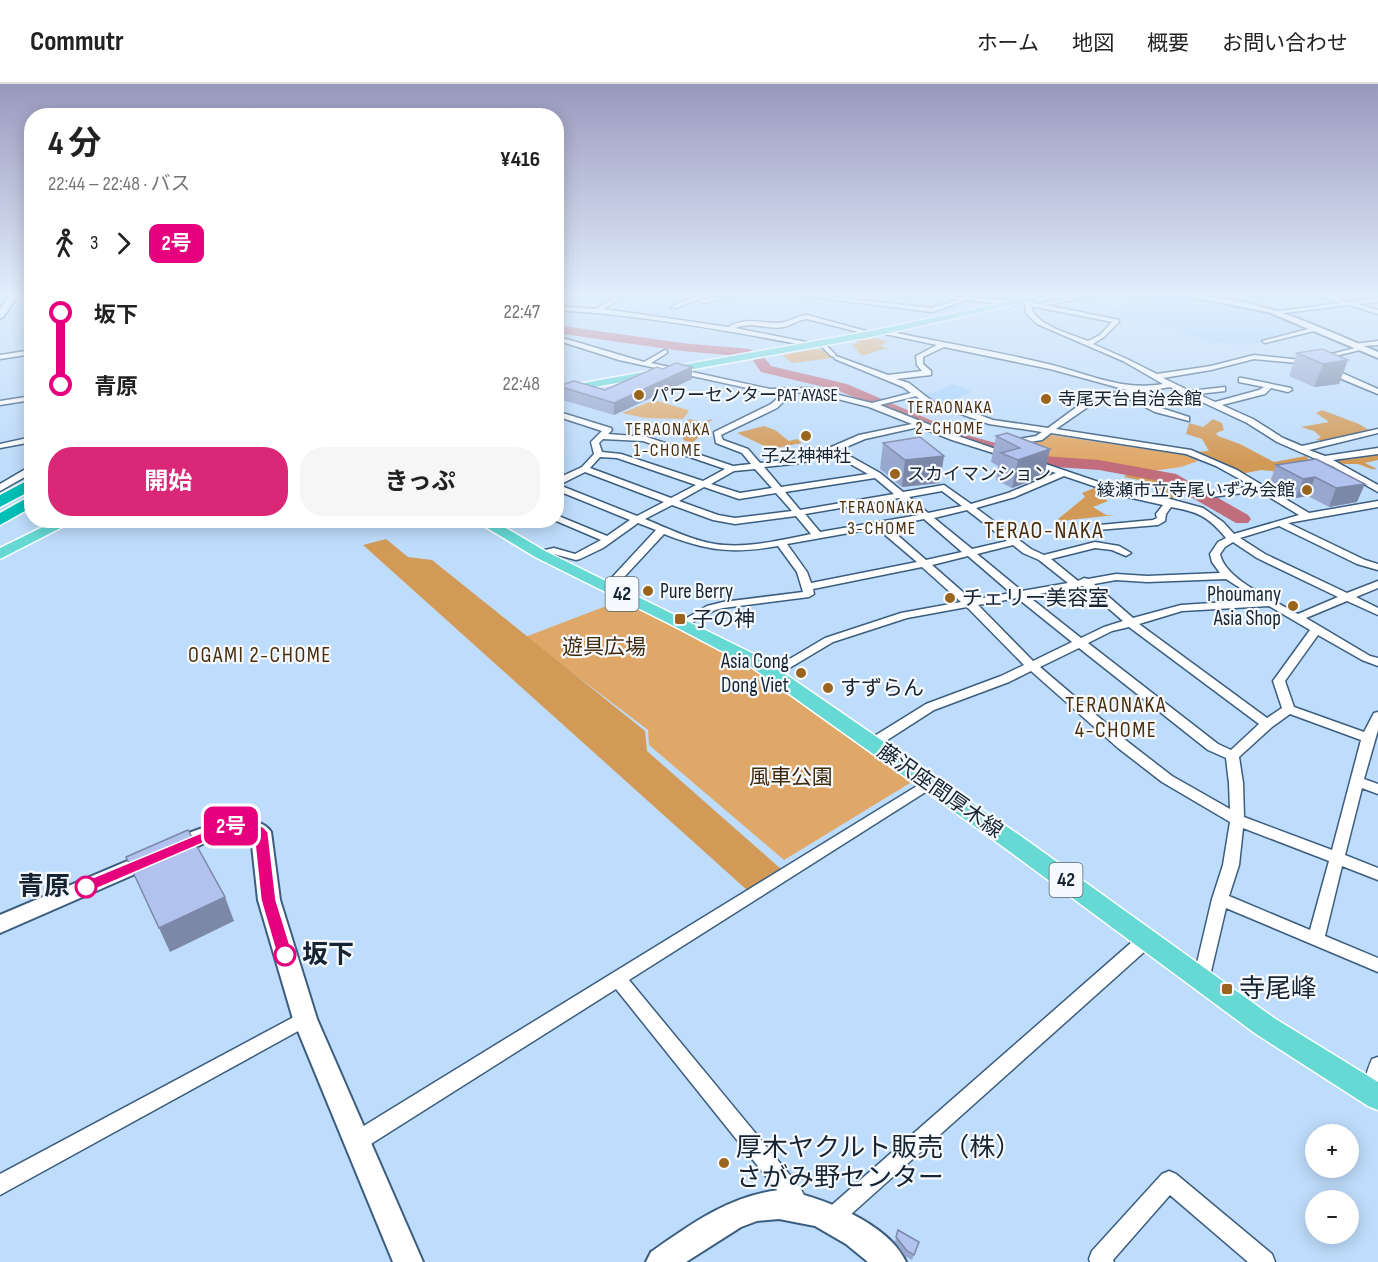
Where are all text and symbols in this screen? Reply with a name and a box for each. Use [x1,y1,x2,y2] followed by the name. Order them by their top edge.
[30,25,124,58] text: Commutr
[977,31,1039,56] text: ホーム
[1072,31,1114,56] text: 地図
[1147,31,1189,56] text: 概要
[1222,31,1348,56] text: お問い合わせ
[48,124,102,164] text: 4 分
[500,146,540,173] text: ¥416
[48,172,190,196] text: 22:44 – 22:48 · バス
[48,227,81,260] icon: walk
[107,227,140,260] icon: forward
[90,231,98,255] text: 3
[161,231,192,256] text: 2号
[504,300,540,324] text: 22:47
[94,302,138,329] text: 坂下
[503,372,540,396] text: 22:48
[94,374,138,401] text: 青原
[651,385,838,406] place label: パワーセンターPAT AYASE
[632,388,646,402] marker: パワーセンターPAT AYASE
[1058,389,1202,410] place label: 寺尾天台自治会館
[1039,392,1053,406] marker: 寺尾天台自治会館
[907,397,993,439] district label: TERAONAKA 2-CHOME
[625,419,711,461] district label: TERAONAKA 1-CHOME
[799,429,813,443] marker: 子之神神社
[761,446,851,467] place label: 子之神神社
[48,447,288,516] button: 開始
[300,447,540,516] button: きっぷ
[907,464,1051,485] place label: スカイマンション
[888,467,902,481] marker: スカイマンション
[1097,480,1295,501] place label: 綾瀬市立寺尾いずみ会館
[1300,483,1314,497] marker: 綾瀬市立寺尾いずみ会館
[839,497,925,539] district label: TERAONAKA 3-CHOME
[984,516,1104,545] district label: TERAO-NAKA
[606,577,638,611] road number: 42
[660,579,733,604] place label: Pure Berry
[1207,582,1281,631] place label: Phoumany Asia Shop
[641,584,655,598] marker: Pure Berry
[962,586,1109,611] place label: チェリー美容室
[943,591,957,605] marker: チェリー美容室
[1286,599,1300,613] marker: Phoumany Asia Shop
[692,607,755,632] place label: 子の神
[673,612,687,626] marker: 子の神
[562,635,646,660] park label: 遊具広場
[188,642,332,669] district label: OGAMI 2-CHOME
[720,649,789,698] place label: Asia Cong Dong Viet
[794,666,808,680] marker: Asia Cong Dong Viet
[840,676,924,701] place label: すずらん
[821,681,835,695] marker: すずらん
[1065,692,1167,744] district label: TERAONAKA 4-CHOME
[873,739,1007,843] street label: 藤沢座間厚木線
[749,765,833,790] park label: 風車公園
[204,806,258,846] line badge: 2号
[216,814,246,839] text: 2号
[1050,863,1082,897] road number: 42
[18,872,70,903] place label: 青原
[75,876,97,898] marker: 青原
[302,940,354,971] place label: 坂下
[274,944,296,966] marker: 坂下
[1239,974,1317,1005] place label: 寺尾峰
[1220,982,1234,996] marker: 寺尾峰
[1305,1124,1359,1244] map controls
[1305,1124,1359,1178] button: +
[736,1133,1021,1194] place label: 厚木ヤクルト販売（株） さがみ野センター
[717,1156,731,1170] marker: 厚木ヤクルト販売（株） さがみ野センター
[1305,1190,1359,1244] button: −

